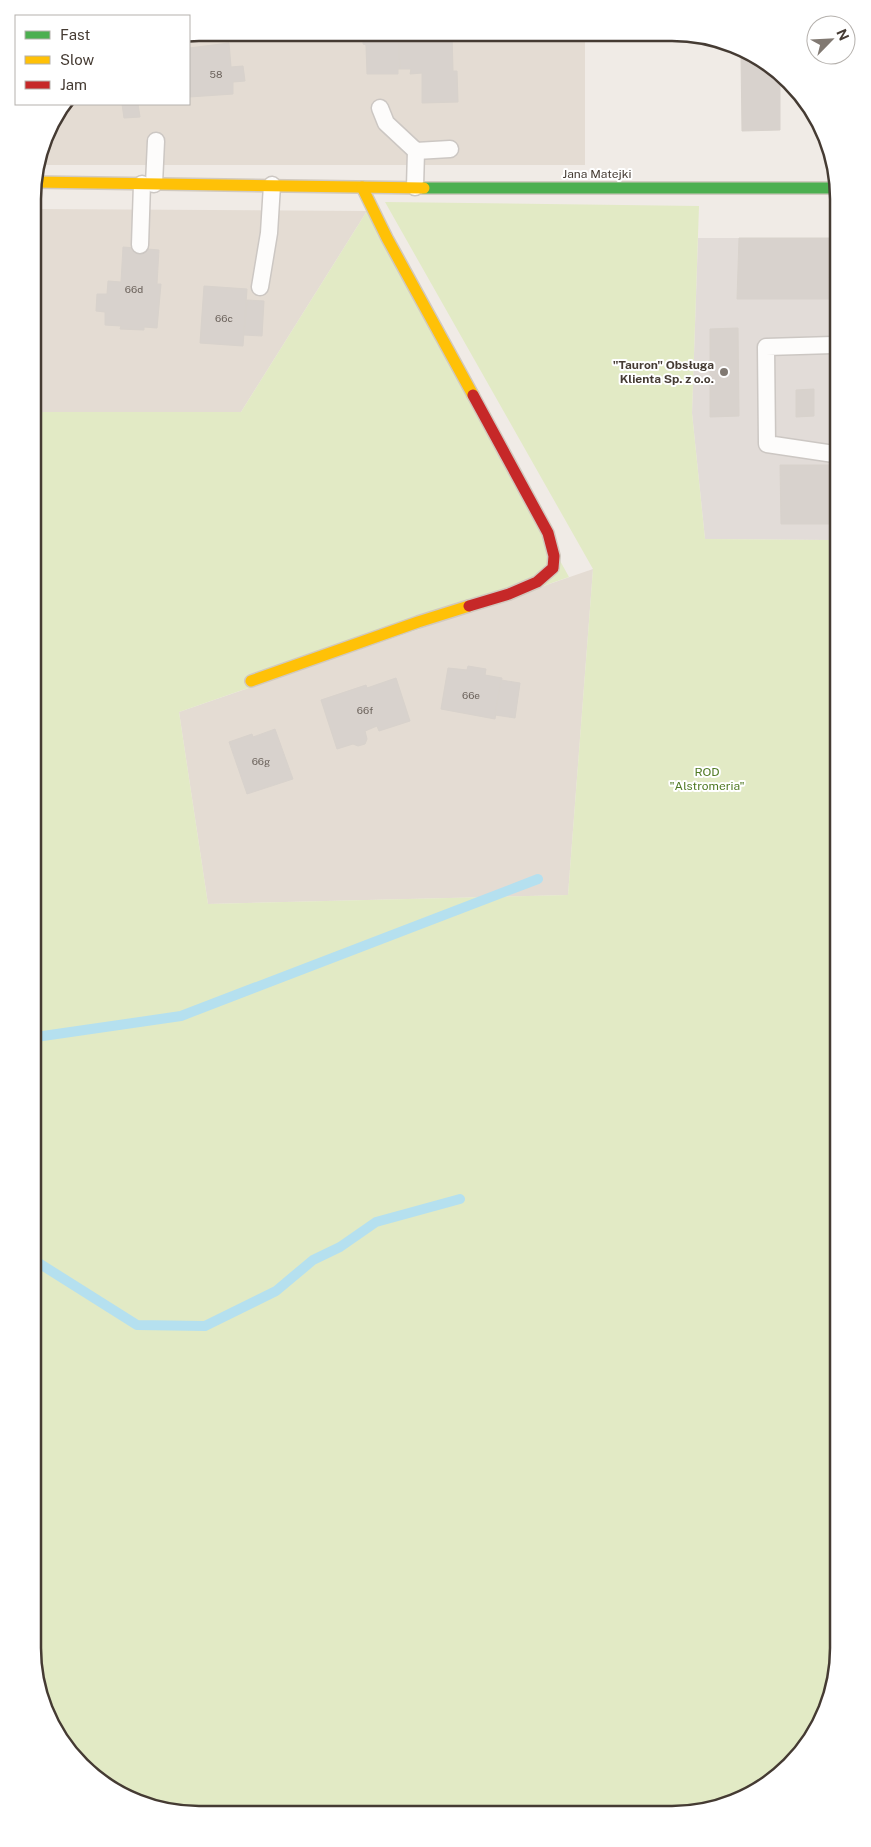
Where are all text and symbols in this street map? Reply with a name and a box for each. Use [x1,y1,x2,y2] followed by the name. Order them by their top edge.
[15,15,190,105] legend
[806,15,856,65] north arrow
[60,26,90,43] text: Fast
[833,26,852,43] text: N
[60,51,95,68] text: Slow
[210,68,222,80] house number: 58
[60,76,87,93] text: Jam
[563,167,632,181] street label: Jana Matejki
[125,283,143,295] house number: 66d
[215,312,233,324] house number: 66c
[613,358,714,386] place label: "Tauron" Obsługa Klienta Sp. z o.o.
[718,366,730,378] marker: "Tauron" Obsługa Klienta Sp. z o.o.
[462,689,480,701] house number: 66e
[357,704,373,716] house number: 66f
[252,755,270,767] house number: 66g
[670,765,745,793] park label: ROD "Alstromeria"

